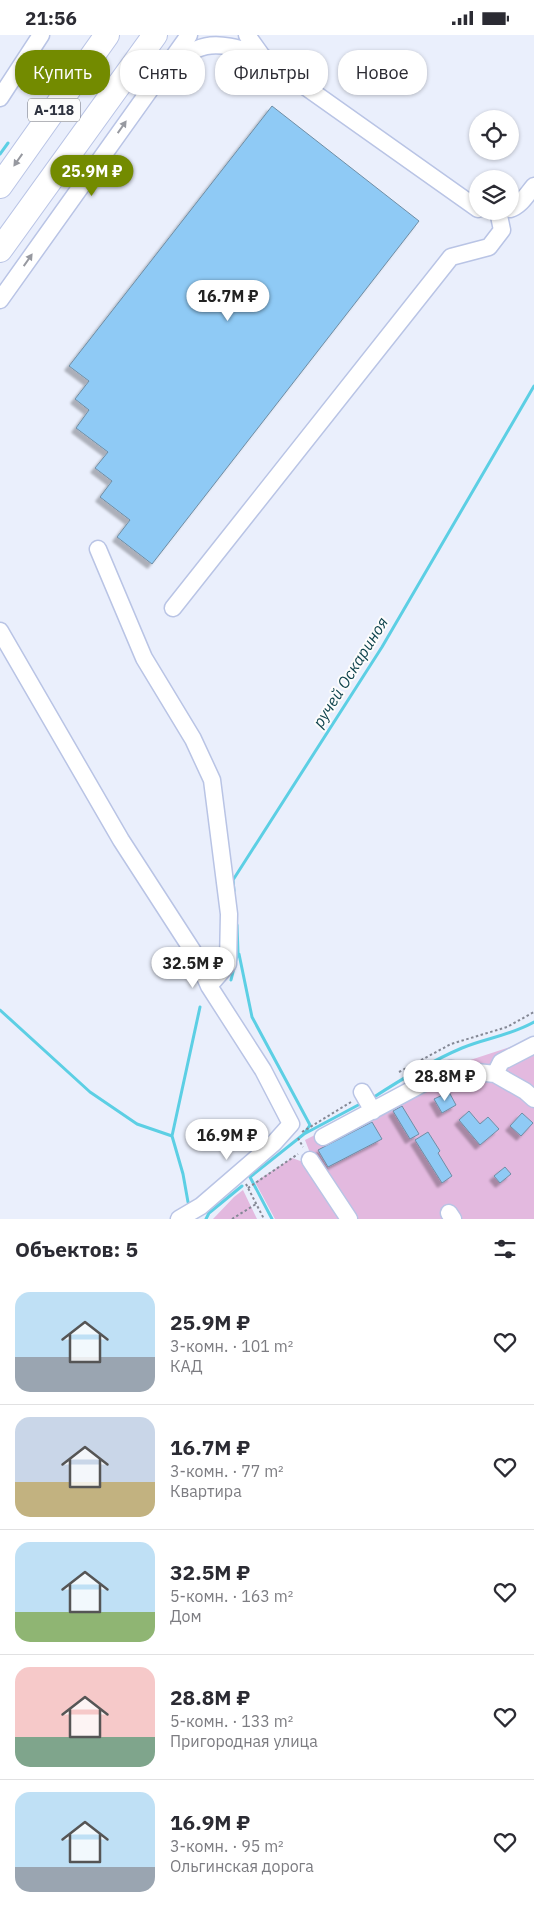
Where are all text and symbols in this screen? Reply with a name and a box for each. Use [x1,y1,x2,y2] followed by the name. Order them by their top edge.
[25,6,77,30] text: 21:56
[15,50,110,95] chip: Купить
[120,50,205,95] chip: Снять
[215,50,328,95] chip: Фильтры
[338,50,427,95] chip: Новое
[28,99,80,121] road number: А-118
[469,110,519,220] map controls
[469,110,519,160] button: locate
[117,120,127,134] one-way arrow
[13,153,23,167] one-way arrow
[46,155,138,197] pin: 25.9M ₽
[61,161,123,181] text: 25.9M ₽
[469,170,519,220] button: layers
[23,253,33,267] one-way arrow
[182,279,274,322] pin: 16.7M ₽
[197,286,259,306] text: 16.7M ₽
[307,613,392,732] water label: ручей Оскариноя
[147,947,239,989] pin: 32.5M ₽
[162,953,224,973] text: 32.5M ₽
[399,1059,491,1102] pin: 28.8M ₽
[414,1066,476,1086] text: 28.8M ₽
[181,1119,273,1161] pin: 16.9M ₽
[196,1125,258,1145] text: 16.9M ₽
[15,1235,138,1263] text: Объектов: 5
[491,1235,519,1263] icon: filters
[170,1308,250,1336] text: 25.9M ₽
[55,1312,115,1372] icon: home
[491,1328,519,1356] icon: heart
[170,1336,293,1356] text: 3-комн. · 101 m²
[170,1356,203,1376] text: КАД
[170,1433,250,1461] text: 16.7M ₽
[55,1437,115,1497] icon: home
[491,1453,519,1481] icon: heart
[170,1461,284,1481] text: 3-комн. · 77 m²
[170,1481,242,1501] text: Квартира
[170,1558,250,1586] text: 32.5M ₽
[55,1562,115,1622] icon: home
[491,1578,519,1606] icon: heart
[170,1586,293,1606] text: 5-комн. · 163 m²
[170,1606,202,1626] text: Дом
[170,1683,250,1711] text: 28.8M ₽
[55,1687,115,1747] icon: home
[491,1703,519,1731] icon: heart
[170,1711,293,1731] text: 5-комн. · 133 m²
[170,1731,318,1751] text: Пригородная улица
[170,1808,250,1836] text: 16.9M ₽
[55,1812,115,1872] icon: home
[491,1828,519,1856] icon: heart
[170,1836,284,1856] text: 3-комн. · 95 m²
[170,1856,314,1876] text: Ольгинская дорога

